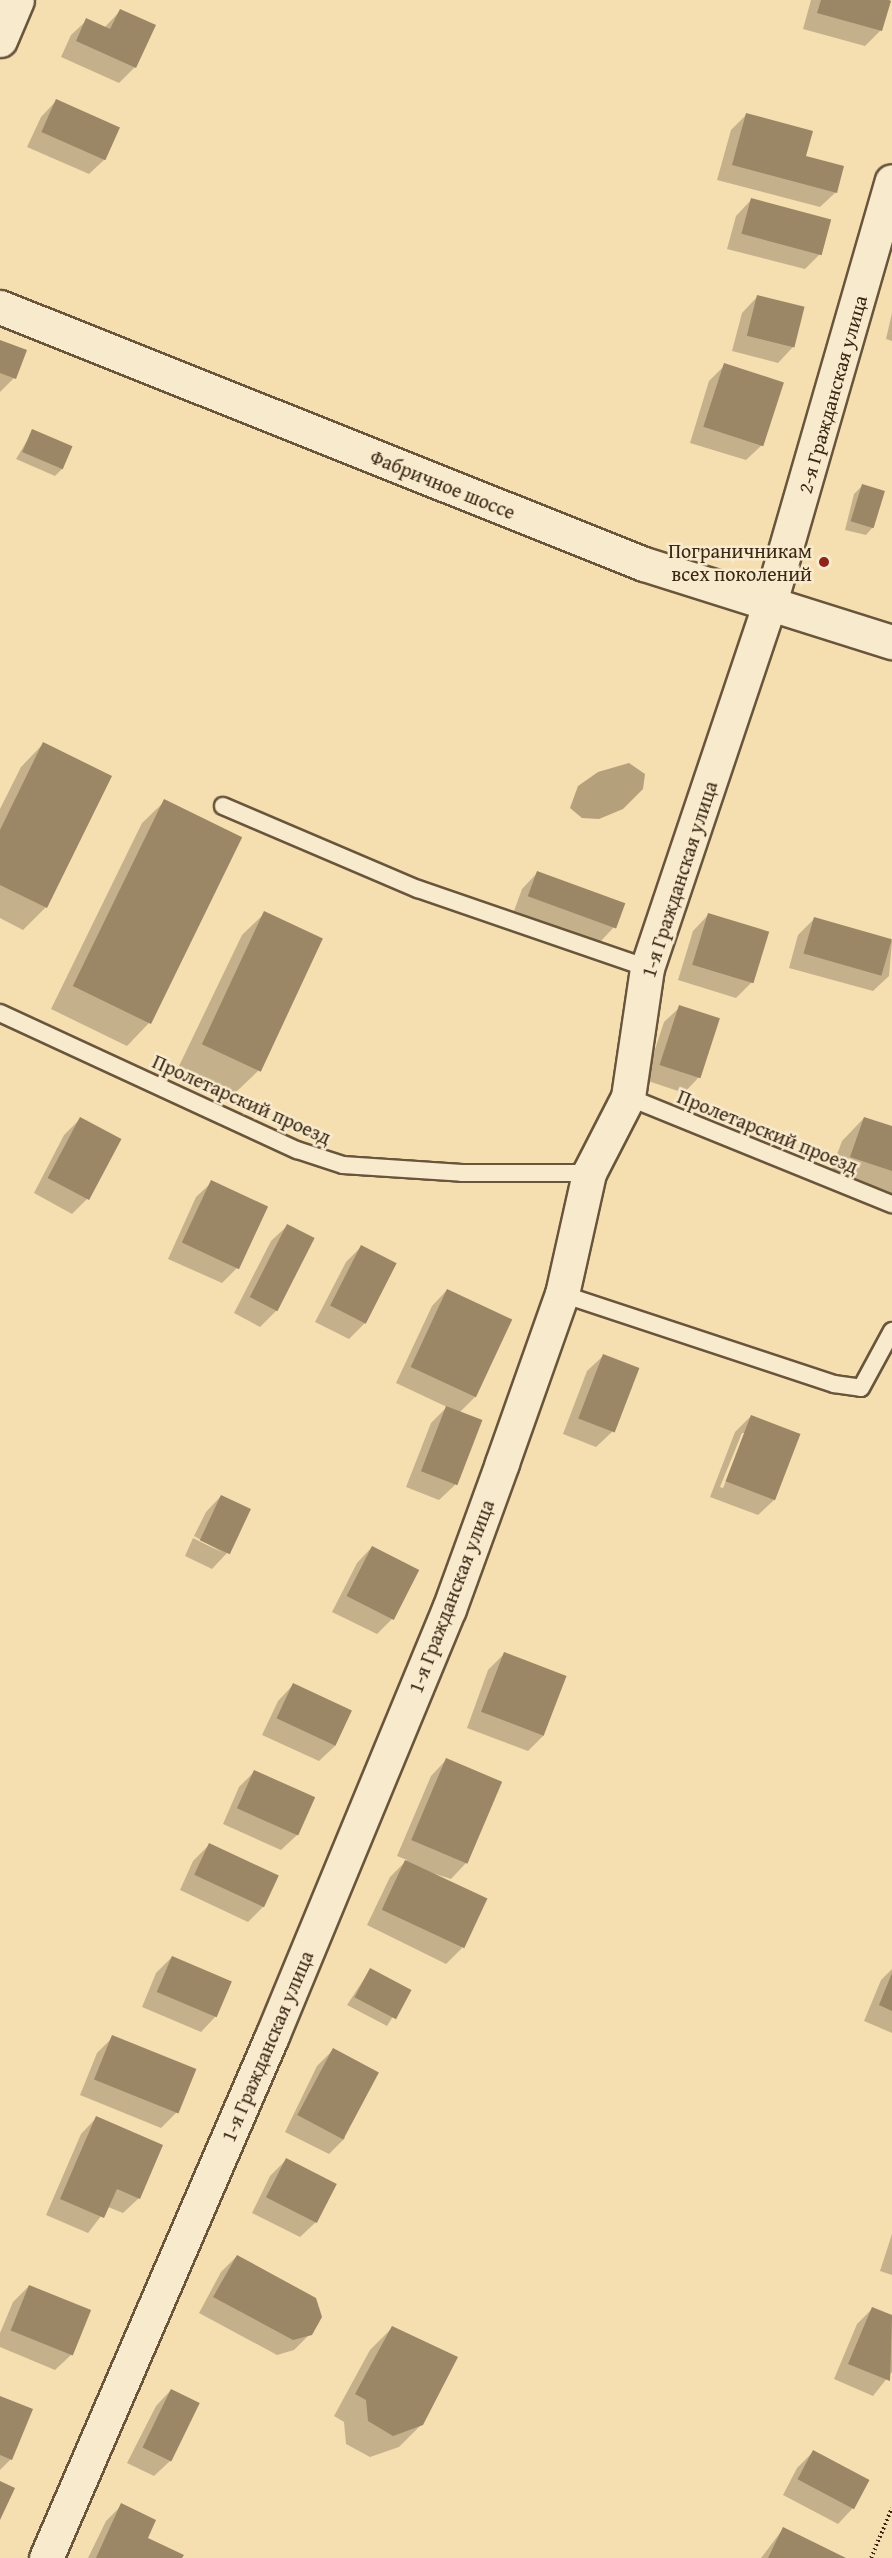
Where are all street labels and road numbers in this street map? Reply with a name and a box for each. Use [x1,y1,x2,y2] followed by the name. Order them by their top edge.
[792,292,872,496] street label: 2-я Гражданская улица
[367,444,519,524] street label: Фабричное шоссе
[636,778,722,980] street label: 1-я Гражданская улица
[149,1049,335,1149] street label: Пролетарский проезд
[674,1084,862,1178] street label: Пролетарский проезд
[403,1496,499,1696] street label: 1-я Гражданская улица
[216,1947,318,2145] street label: 1-я Гражданская улица

